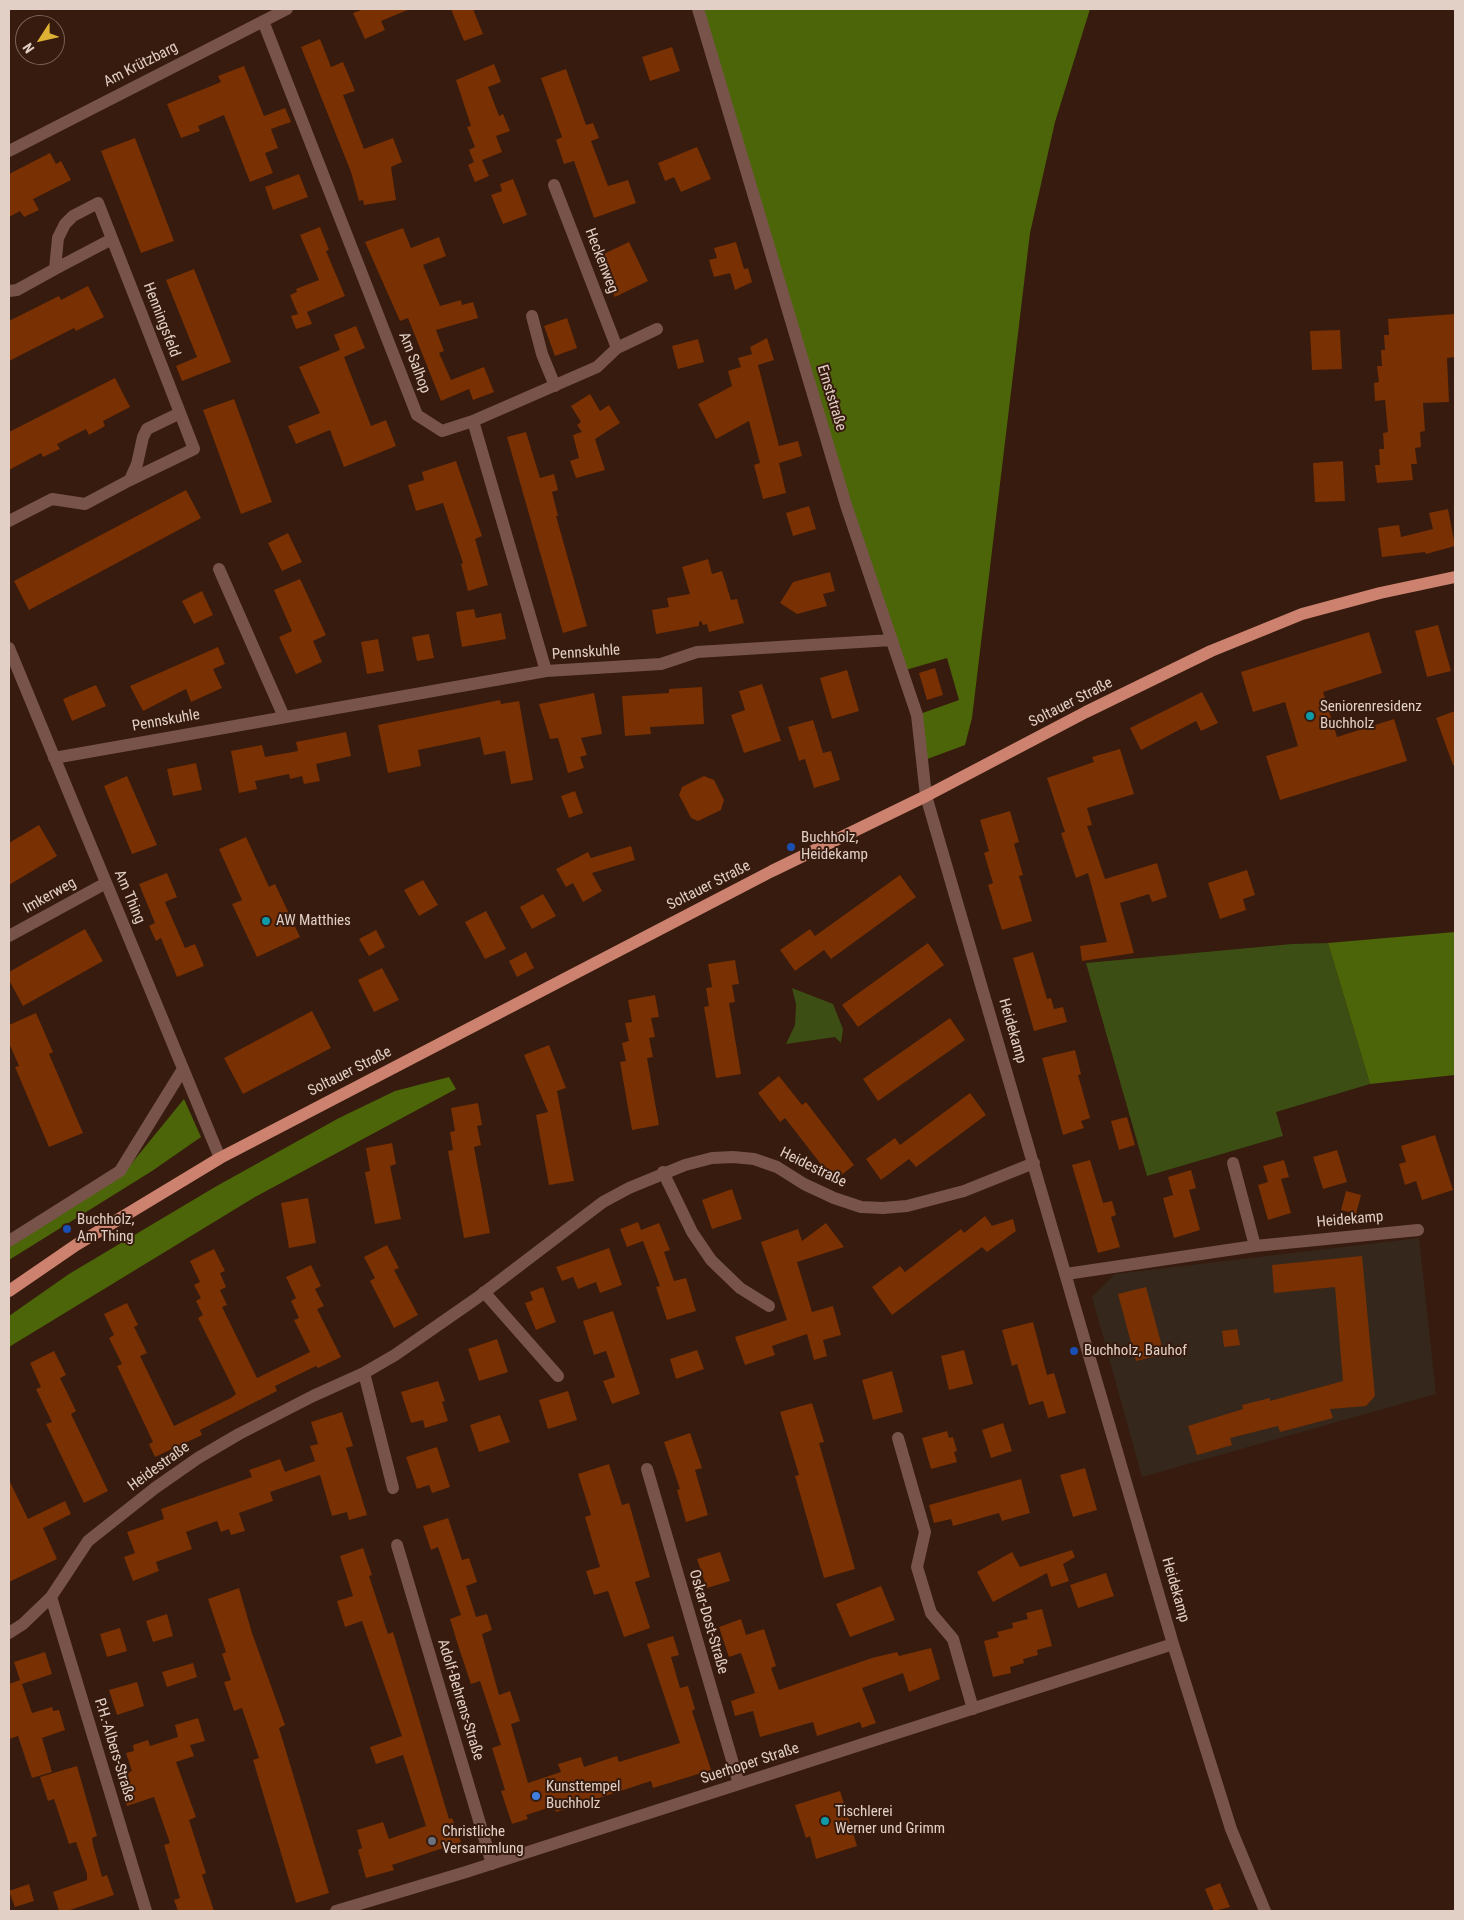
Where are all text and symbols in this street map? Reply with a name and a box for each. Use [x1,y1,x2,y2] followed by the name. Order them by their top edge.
[15,15,65,65] north arrow
[101,39,181,91] street label: Am Krützbarg
[20,40,38,56] text: N
[580,226,622,296] street label: Heckenweg
[139,280,183,360] street label: Henningsfeld
[394,330,434,396] street label: Am Salhop
[812,363,850,433] street label: Ernststraße
[551,642,621,664] street label: Pennskuhle
[1026,674,1116,732] street label: Soltauer Straße
[1320,698,1422,733] place label: Seniorenresidenz Buchholz
[131,706,201,736] street label: Pennskuhle
[1304,710,1316,722] marker: Seniorenresidenz Buchholz
[801,829,868,864] place label: Buchholz, Heidekamp
[785,841,797,853] marker: Buchholz, Heidekamp
[664,857,754,915] street label: Soltauer Straße
[110,867,148,927] street label: Am Thing
[20,874,80,918] street label: Imkerweg
[276,912,351,930] place label: AW Matthies
[260,915,272,927] marker: AW Matthies
[994,996,1030,1066] street label: Heidekamp
[305,1043,395,1101] street label: Soltauer Straße
[777,1144,849,1192] street label: Heidestraße
[1316,1208,1384,1232] street label: Heidekamp
[77,1211,134,1246] place label: Buchholz, Am Thing
[61,1223,73,1235] marker: Buchholz, Am Thing
[1084,1342,1187,1360] place label: Buchholz, Bauhof
[1068,1345,1080,1357] marker: Buchholz, Bauhof
[125,1439,193,1495] street label: Heidestraße
[1157,1555,1193,1625] street label: Heidekamp
[685,1568,731,1676] street label: Oskar-Dost-Straße
[433,1637,487,1763] street label: Adolf-Behrens-Straße
[90,1696,138,1804] street label: P.H.-Albers-Straße
[699,1740,801,1788] street label: Suerhoper Straße
[546,1778,620,1813] place label: Kunsttempel Buchholz
[530,1790,542,1802] marker: Kunsttempel Buchholz
[835,1803,945,1838] place label: Tischlerei Werner und Grimm
[819,1815,831,1827] marker: Tischlerei Werner und Grimm
[442,1823,524,1858] place label: Christliche Versammlung
[426,1835,438,1847] marker: Christliche Versammlung

